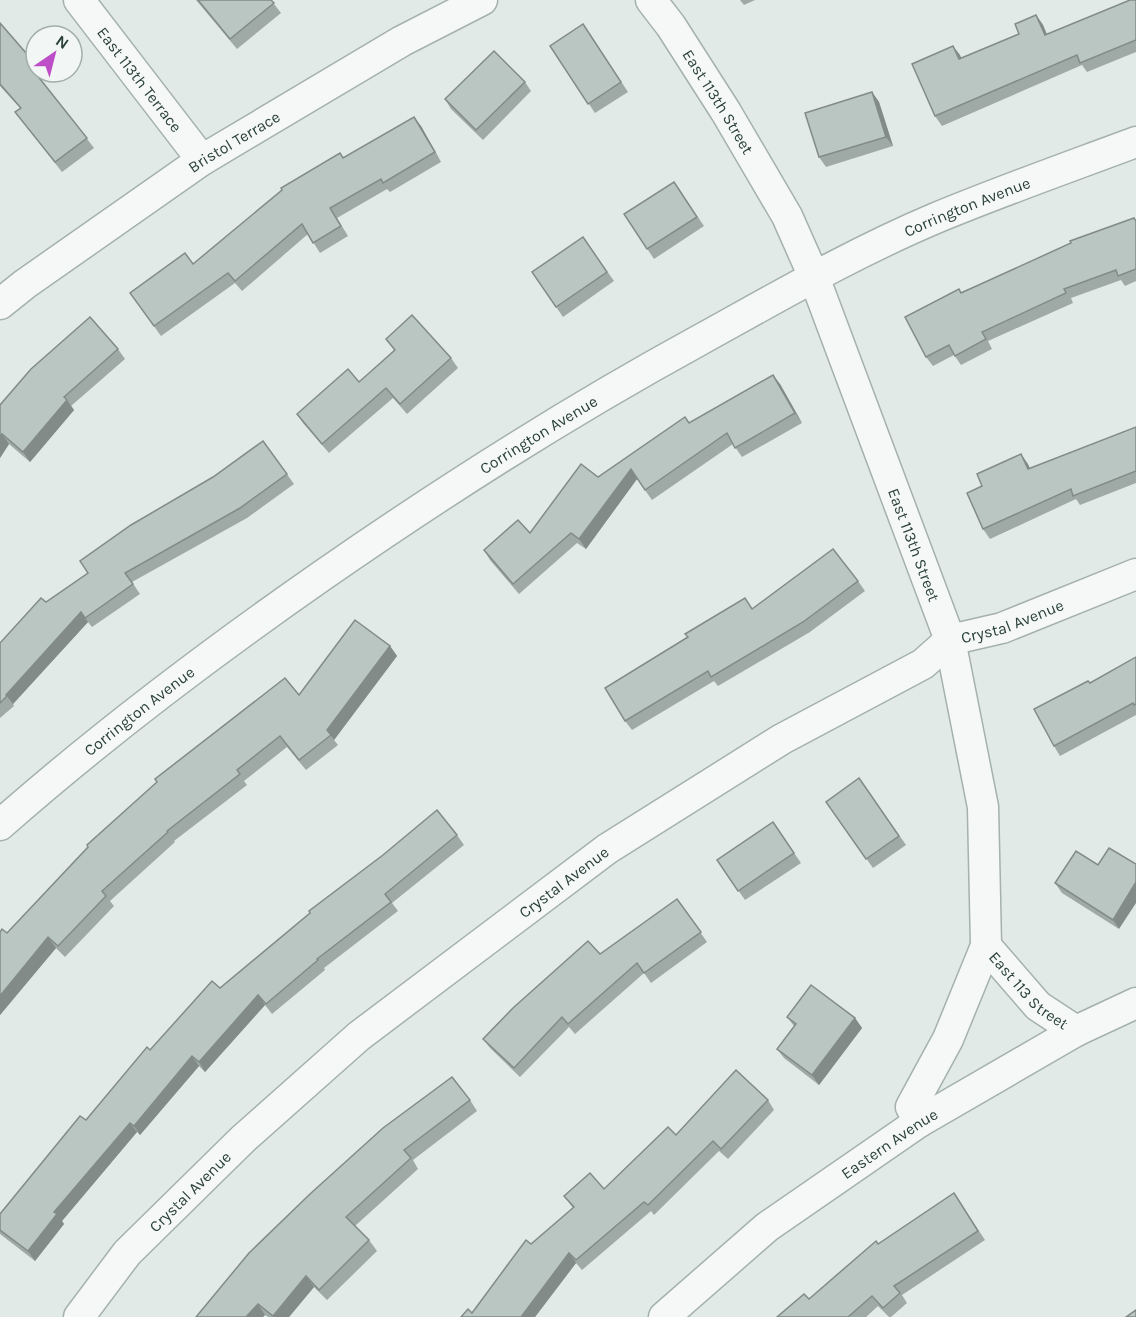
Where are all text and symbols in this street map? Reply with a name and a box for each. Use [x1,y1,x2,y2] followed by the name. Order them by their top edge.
[93,23,186,136] street label: East 113th Terrace
[24,24,84,84] north arrow
[52,31,72,53] text: N
[678,46,757,158] street label: East 113th Street
[184,107,283,177] street label: Bristol Terrace
[901,173,1033,241] street label: Corrington Avenue
[476,391,601,478] street label: Corrington Avenue
[884,486,944,604] street label: East 113th Street
[959,595,1066,647] street label: Crystal Avenue
[80,662,198,760] street label: Corrington Avenue
[515,842,612,922] street label: Crystal Avenue
[985,948,1072,1033] street label: East 113 Street
[838,1104,941,1183] street label: Eastern Avenue
[145,1147,235,1236] street label: Crystal Avenue

